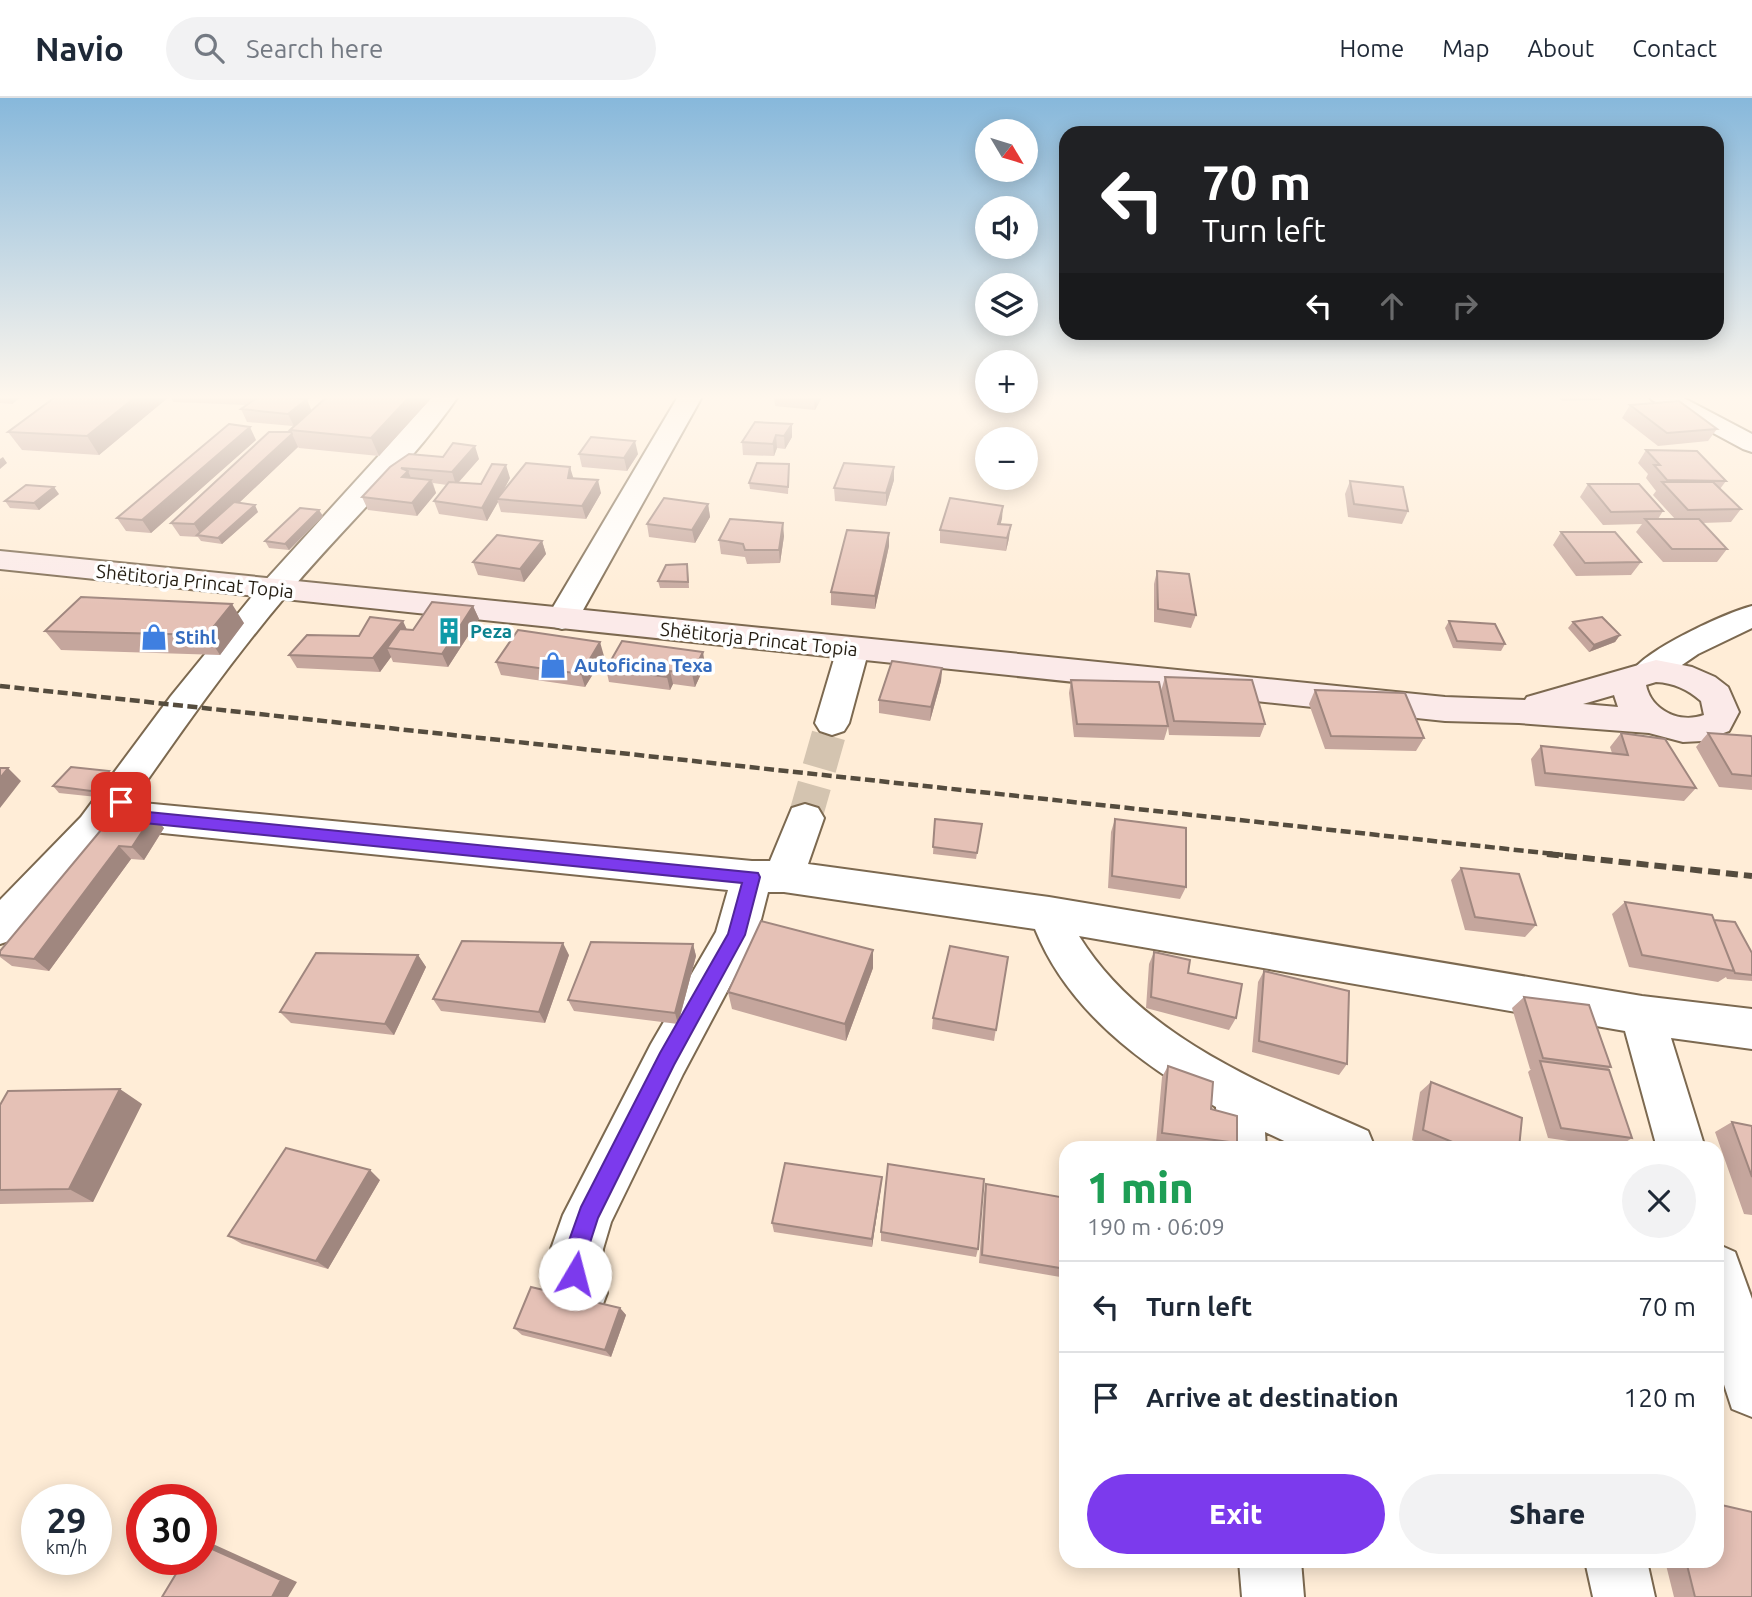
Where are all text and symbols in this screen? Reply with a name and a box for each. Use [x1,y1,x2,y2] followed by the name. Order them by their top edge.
[166,17,656,80] search box
[190,29,228,67] icon: search
[35,30,124,67] text: Navio
[246,34,383,63] text: Search here
[1339,35,1404,62] text: Home
[1442,35,1489,62] text: Map
[1527,35,1594,62] text: About
[1632,35,1717,62] text: Contact
[975,119,1038,182] north arrow
[975,119,1038,490] map controls
[1087,154,1178,245] icon: left
[1202,154,1311,209] text: 70 m
[975,196,1038,259] button: sound
[1202,212,1326,248] text: Turn left
[975,273,1038,336] button: layers
[1300,287,1338,325] icon: left
[1373,287,1411,325] icon: ahead
[1446,287,1484,325] icon: right
[975,350,1038,413] button: +
[975,427,1038,490] button: −
[95,560,295,602] street label: Shëtitorja Princat Topia
[434,616,464,646] building icon: Peza
[659,618,859,660] street label: Shëtitorja Princat Topia
[470,620,512,642] place label: Peza
[139,622,169,652] shop icon: Stihl
[175,626,216,648] place label: Stihl
[538,650,568,680] shop icon: Autoficina Texa
[574,654,713,676] place label: Autoficina Texa
[91,772,151,832] pin
[102,783,140,821] icon: arrive
[1087,1164,1194,1211] text: 1 min
[1622,1164,1696,1238] button: close
[1087,1214,1225,1239] text: 190 m · 06:09
[538,1237,612,1311] position arrow
[1087,1288,1125,1326] icon: left
[1146,1292,1252,1321] text: Turn left
[1638,1292,1696,1321] text: 70 m
[1087,1379,1125,1417] icon: arrive
[1146,1383,1399,1412] text: Arrive at destination
[1624,1383,1696,1412] text: 120 m
[1087,1474,1385,1554] button: Exit
[1399,1474,1696,1554] button: Share
[126,1484,217,1575] speed limit sign: 30
[47,1500,86,1540] text: 29
[46,1537,87,1557] text: km/h

